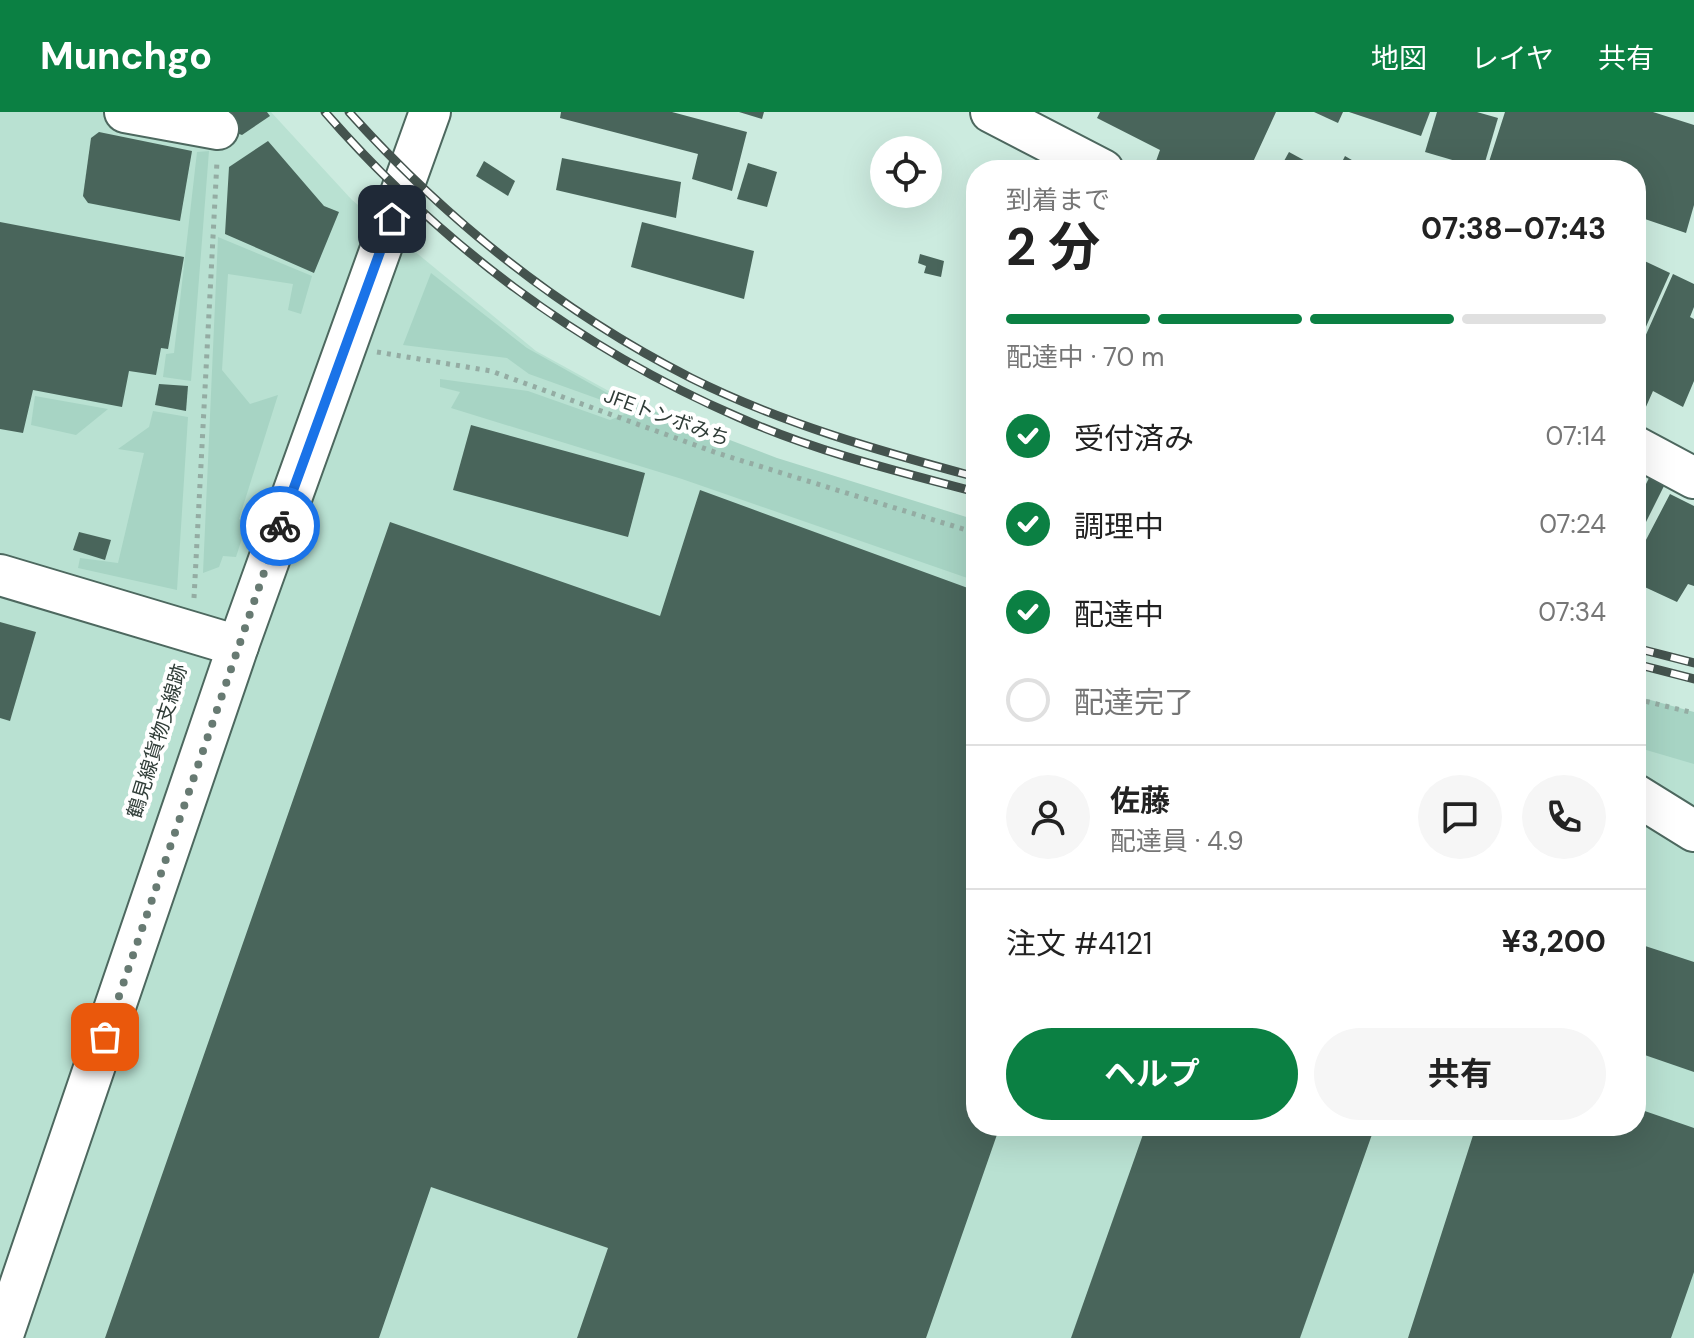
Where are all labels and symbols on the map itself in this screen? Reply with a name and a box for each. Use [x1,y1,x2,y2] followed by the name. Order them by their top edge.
[358,185,426,253] pin
[601,382,733,452] street label: JFEトンボみち
[240,486,320,566] courier
[121,661,193,821] street label: 鶴見線貨物支線跡
[71,1003,139,1071] pin

